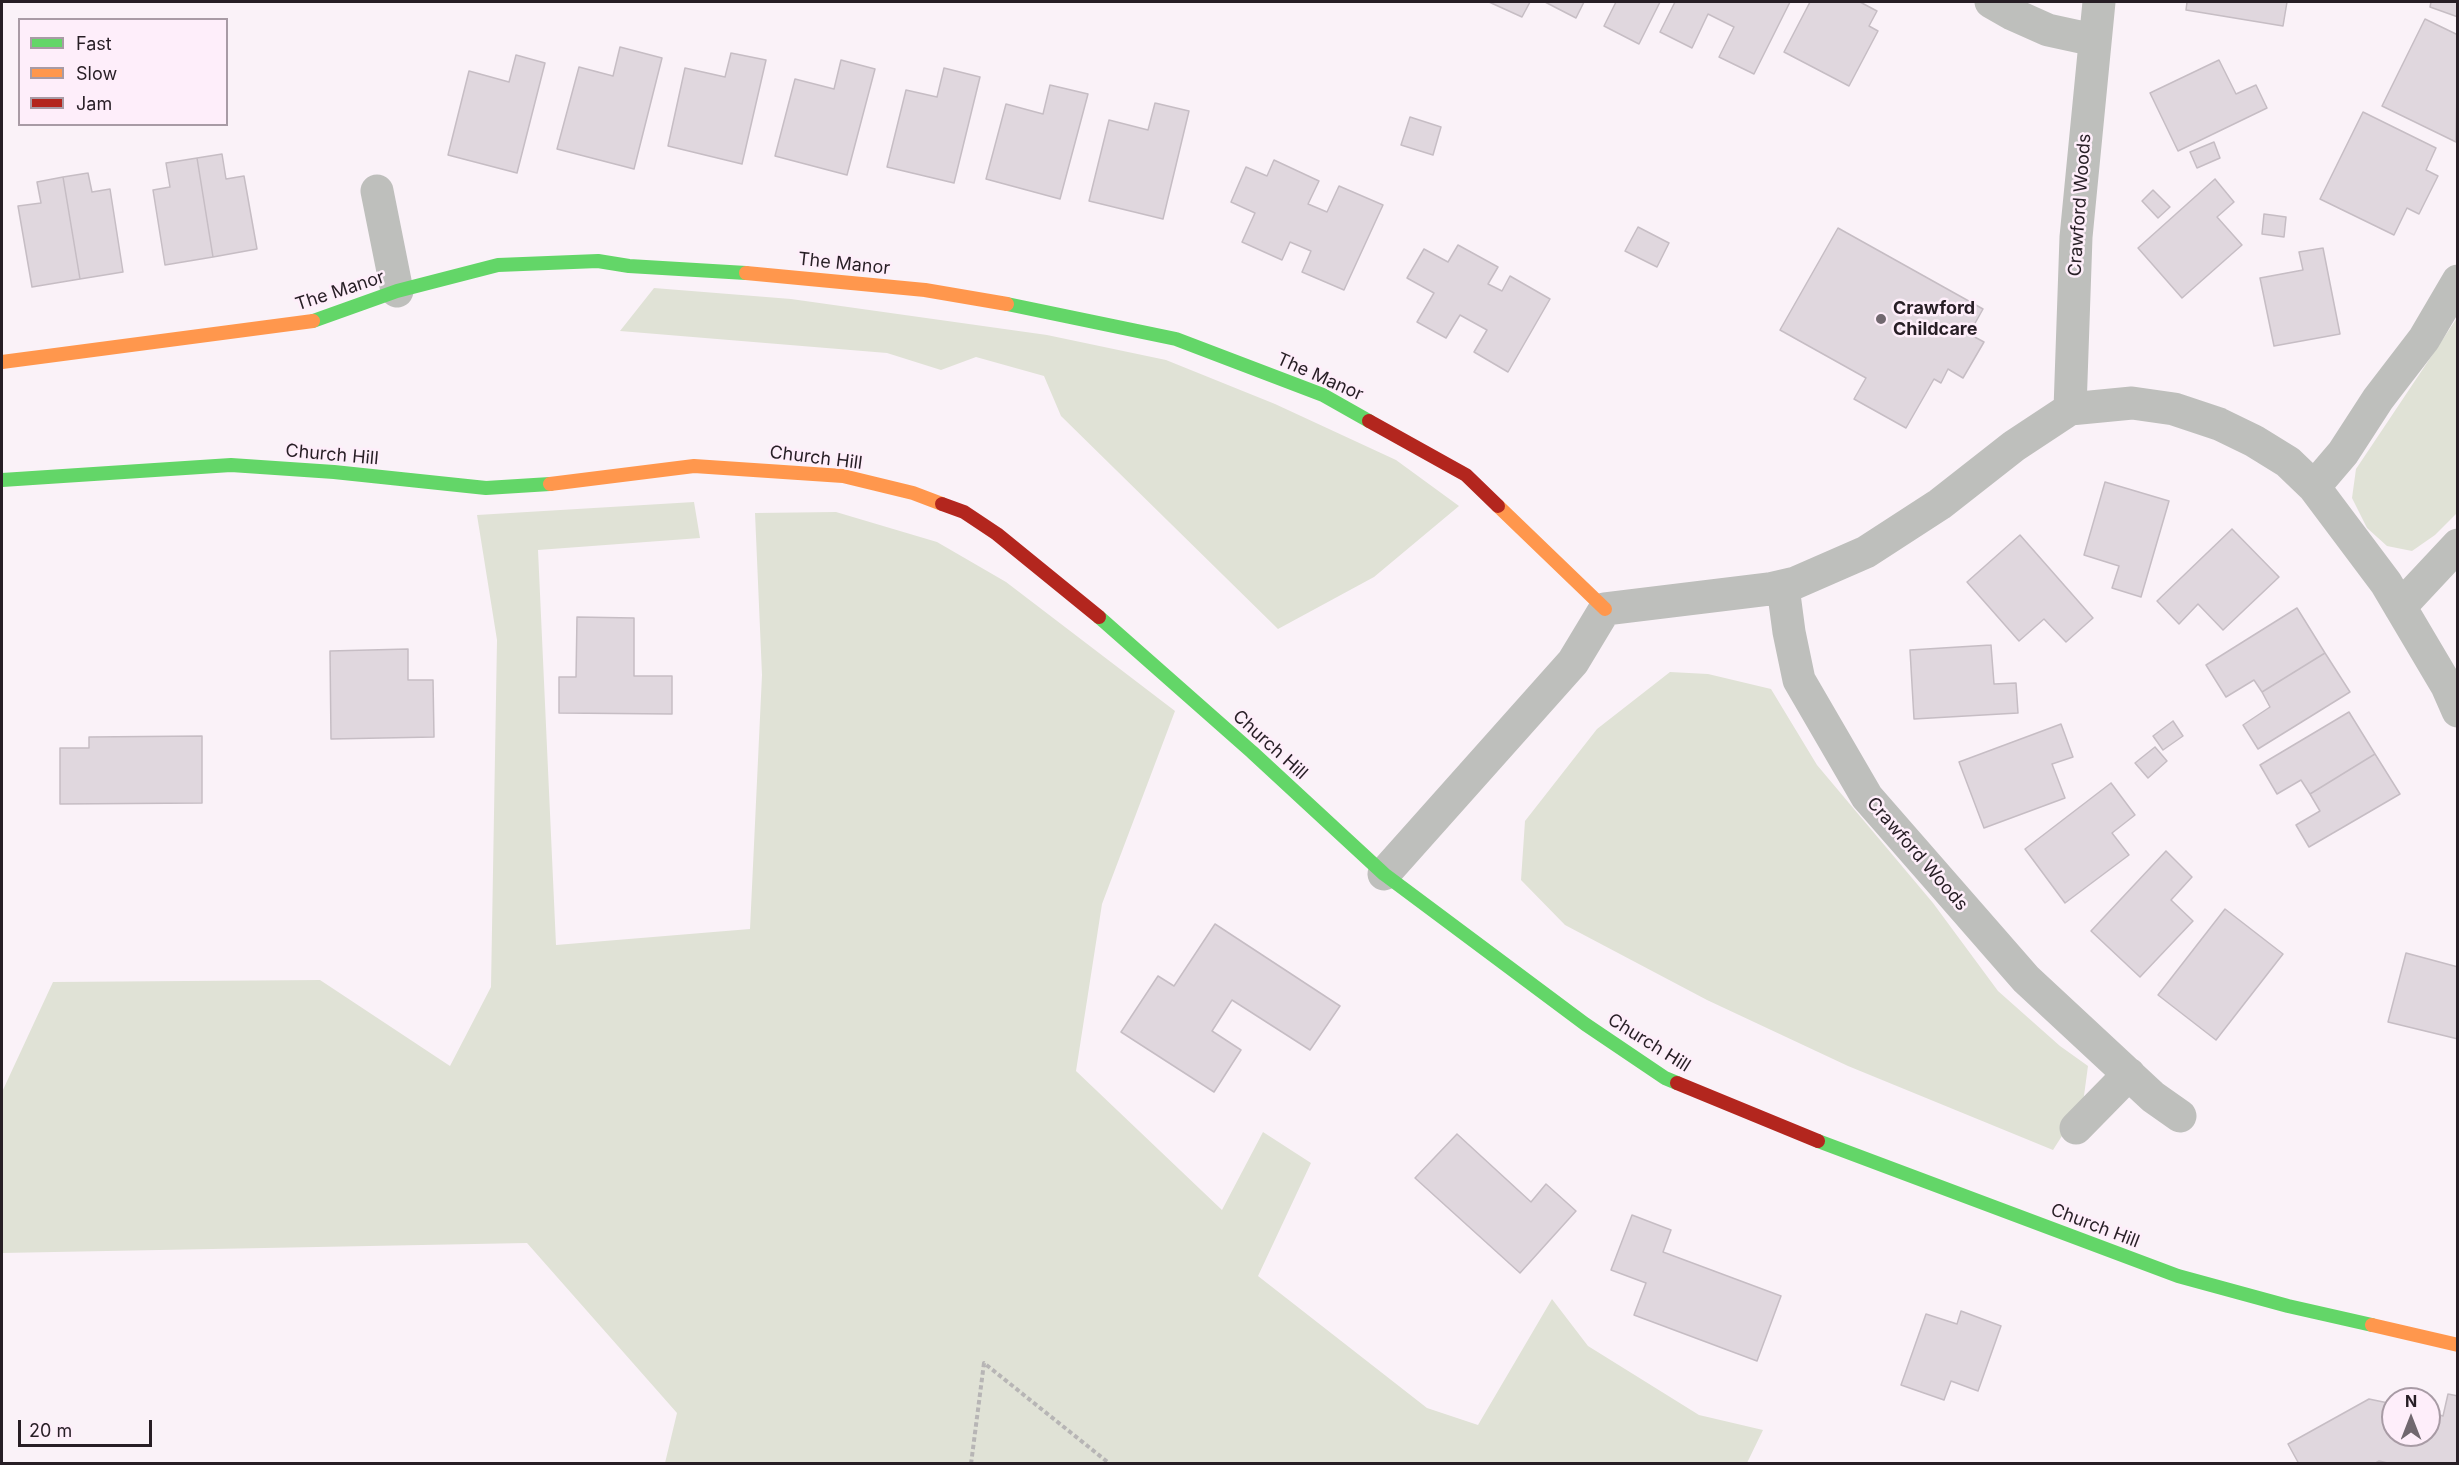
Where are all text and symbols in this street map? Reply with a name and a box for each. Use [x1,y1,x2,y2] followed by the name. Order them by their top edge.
[18,18,228,126] legend
[76,33,112,54] text: Fast
[76,63,117,84] text: Slow
[76,93,112,114] text: Jam
[2064,133,2096,277] street label: Crawford Woods
[797,248,891,280] street label: The Manor
[293,266,387,316] street label: The Manor
[1893,298,1977,340] place label: Crawford Childcare
[1874,312,1888,326] marker: Crawford Childcare
[1273,348,1367,406] street label: The Manor
[285,440,379,470] street label: Church Hill
[768,442,864,474] street label: Church Hill
[1228,706,1312,784] street label: Church Hill
[1862,793,1972,915] street label: Crawford Woods
[1604,1009,1694,1077] street label: Church Hill
[2048,1199,2142,1253] street label: Church Hill
[2381,1387,2441,1447] north arrow
[2405,1391,2417,1411] text: N
[21,1408,154,1446] scale bar
[29,1420,72,1441] text: 20 m

